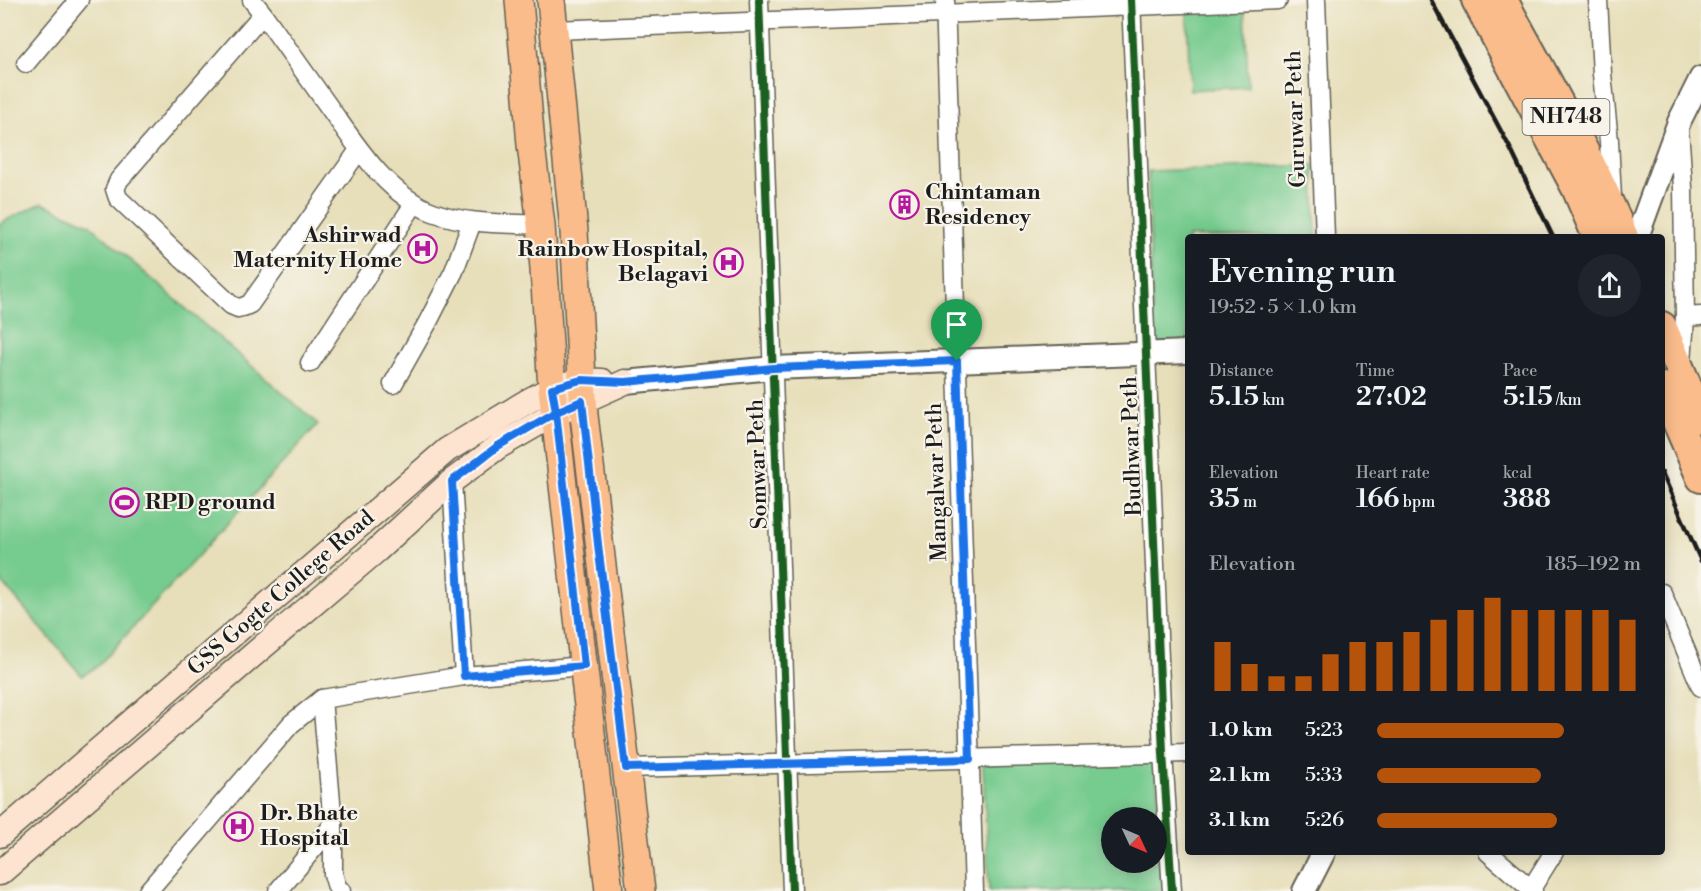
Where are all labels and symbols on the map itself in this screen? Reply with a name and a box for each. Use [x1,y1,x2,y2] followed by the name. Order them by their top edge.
[1280,50,1312,188] street label: Guruwar Peth
[1522,99,1610,135] road number: NH748
[925,179,1041,231] place label: Chintaman Residency
[888,189,920,221] building icon: Chintaman Residency
[233,222,402,274] place label: Ashirwad Maternity Home
[407,232,439,264] hospital icon: Ashirwad Maternity Home
[518,236,708,288] place label: Rainbow Hospital, Belagavi
[713,246,745,278] hospital icon: Rainbow Hospital, Belagavi
[931,299,982,361] pin
[1116,376,1148,517] street label: Budhwar Peth
[742,398,774,530] street label: Somwar Peth
[921,402,953,562] street label: Mangalwar Peth
[108,486,140,518] sports icon: RPD ground
[145,489,276,516] place label: RPD ground
[182,504,380,682] street label: GSS Gogte College Road
[260,800,358,852] place label: Dr. Bhate Hospital
[1101,807,1167,873] north arrow
[223,810,255,842] hospital icon: Dr. Bhate Hospital

